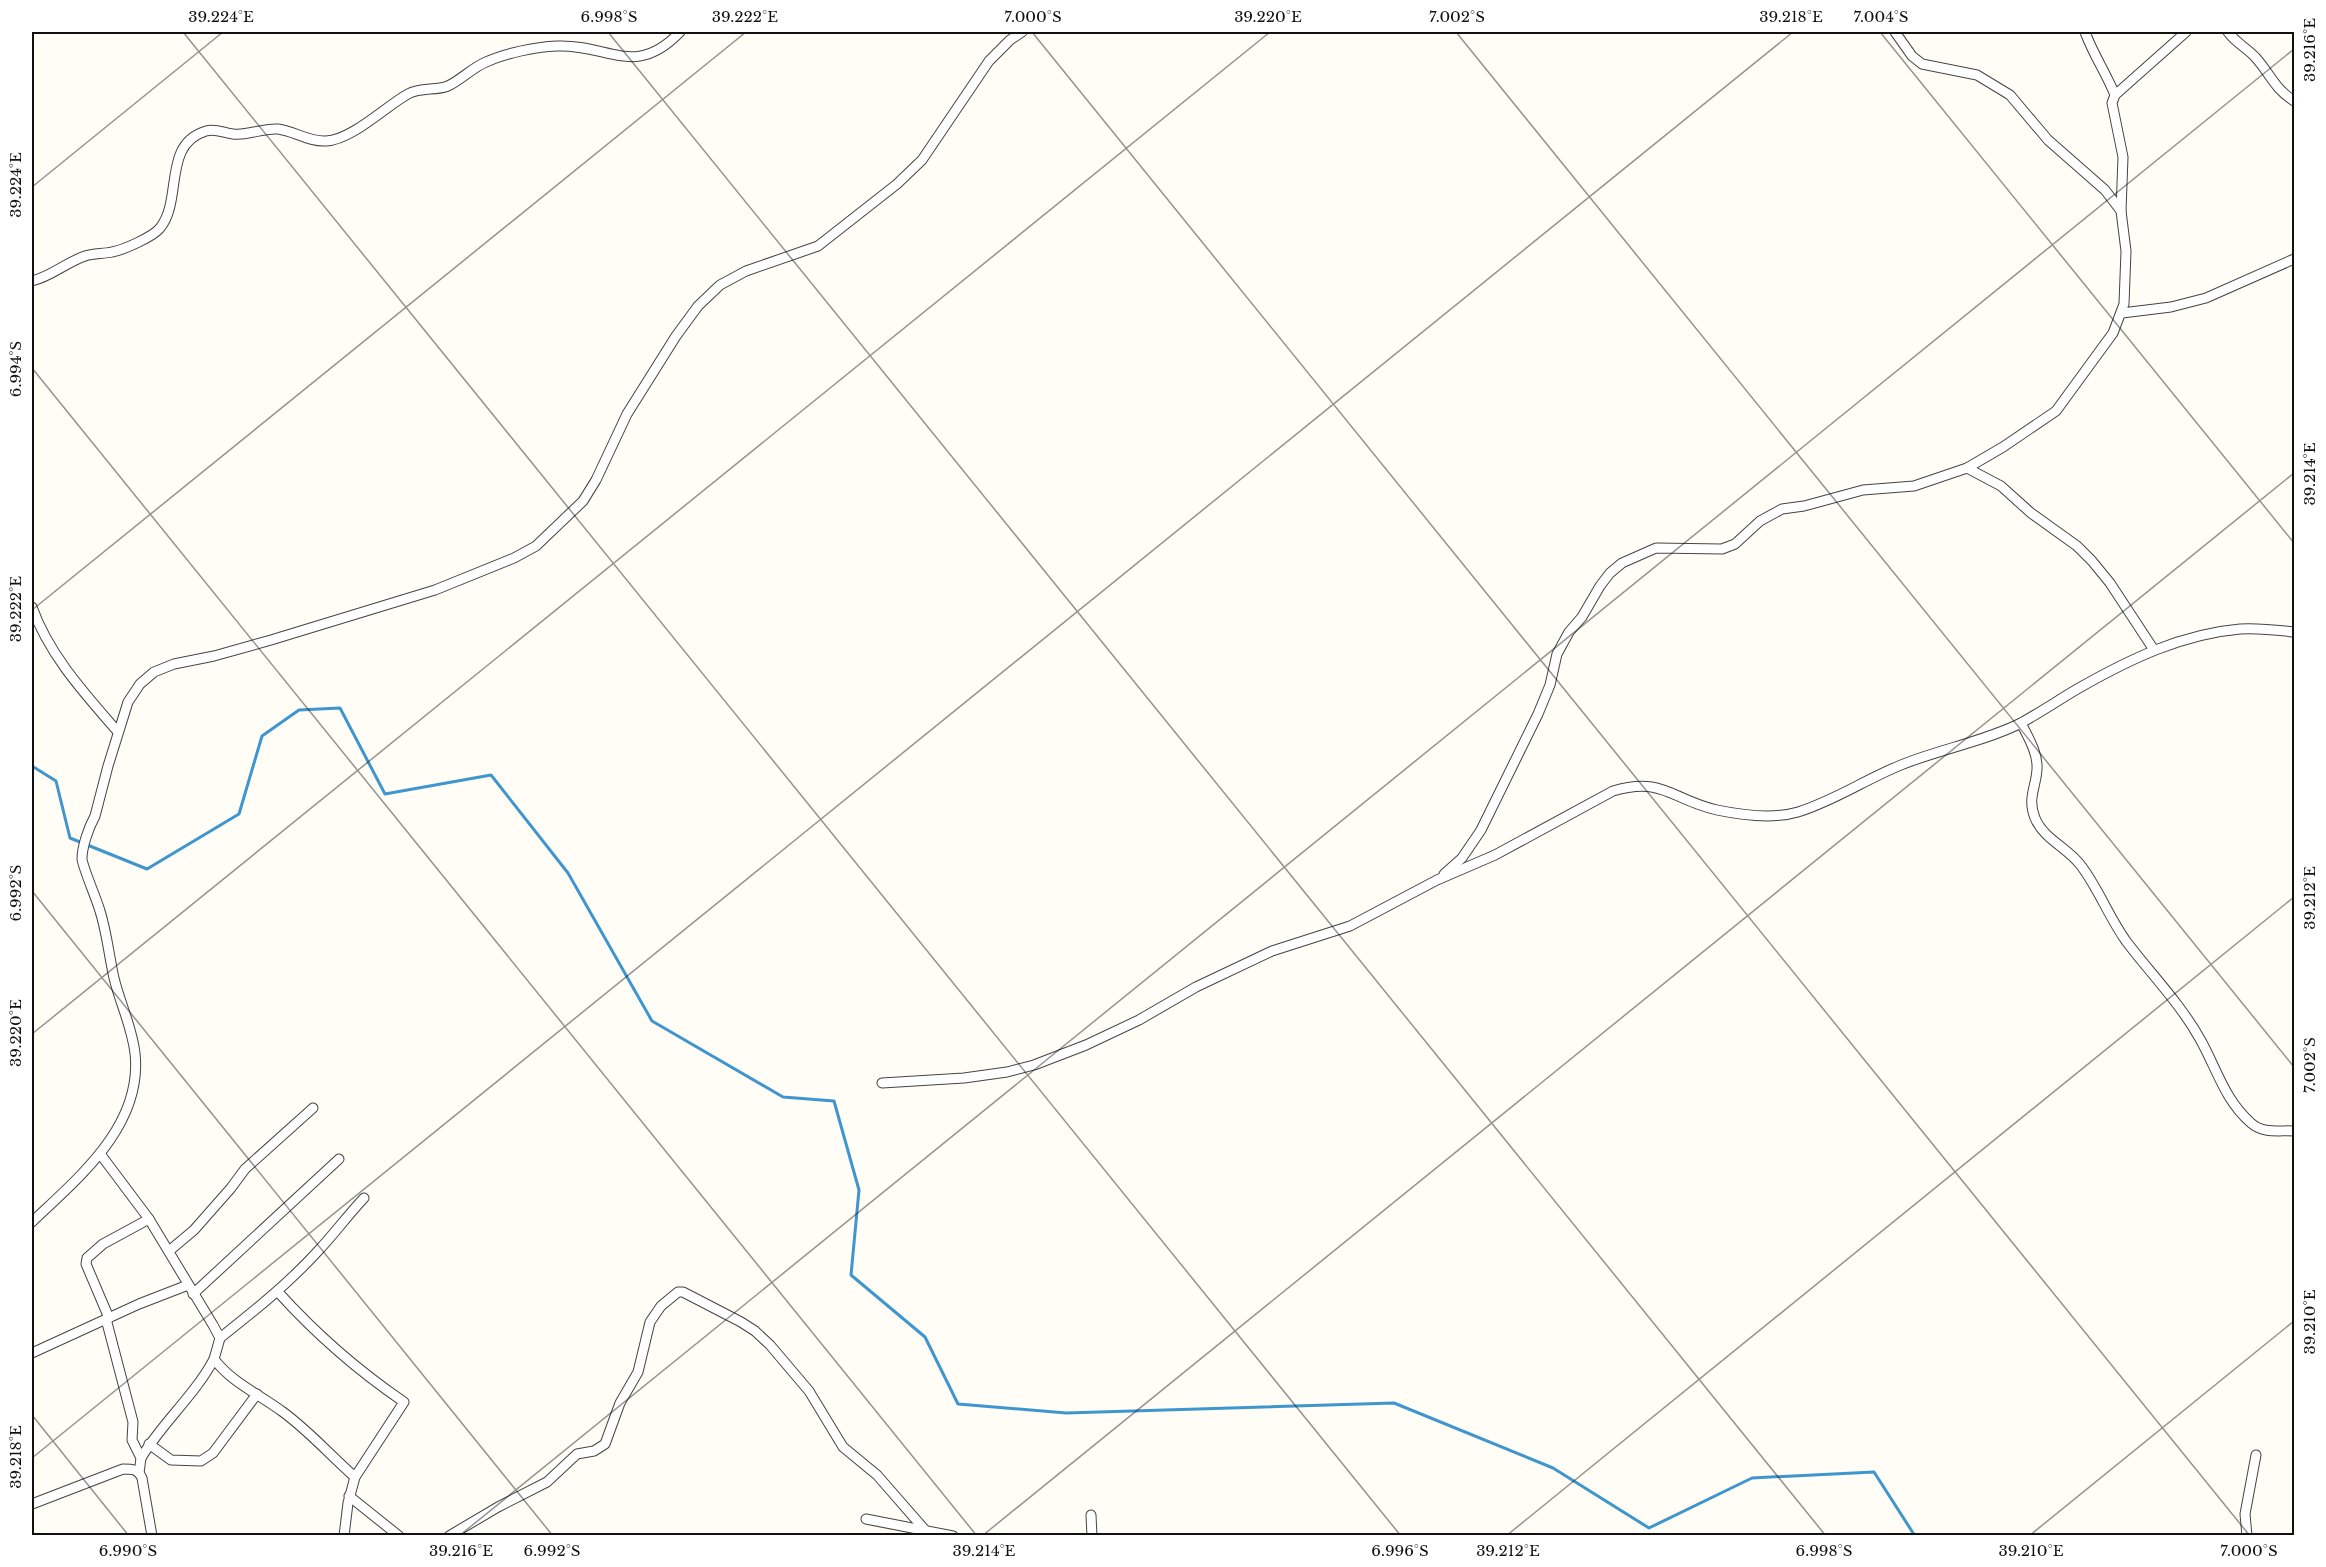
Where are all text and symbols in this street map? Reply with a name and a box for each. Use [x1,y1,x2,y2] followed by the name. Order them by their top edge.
[188,7,254,26] text: 39.224°E
[581,7,637,26] text: 6.998°S
[712,7,778,26] text: 39.222°E
[1004,7,1062,26] text: 7.000°S
[1234,7,1302,26] text: 39.220°E
[1429,7,1485,26] text: 7.002°S
[1759,7,1823,26] text: 39.218°E
[1853,7,1909,26] text: 7.004°S
[2300,18,2319,82] text: 39.216°E
[6,152,25,218] text: 39.224°E
[6,341,25,397] text: 6.994°S
[2300,442,2319,506] text: 39.214°E
[6,576,25,642] text: 39.222°E
[6,864,25,922] text: 6.992°S
[2300,866,2319,930] text: 39.212°E
[6,999,25,1067] text: 39.220°E
[2300,1037,2319,1093] text: 7.002°S
[2300,1289,2319,1355] text: 39.210°E
[6,1425,25,1489] text: 39.218°E
[99,1541,157,1560] text: 6.990°S
[429,1541,493,1560] text: 39.216°E
[523,1541,581,1560] text: 6.992°S
[952,1541,1016,1560] text: 39.214°E
[1371,1541,1429,1560] text: 6.996°S
[1476,1541,1540,1560] text: 39.212°E
[1796,1541,1852,1560] text: 6.998°S
[1998,1541,2064,1560] text: 39.210°E
[2220,1541,2278,1560] text: 7.000°S

